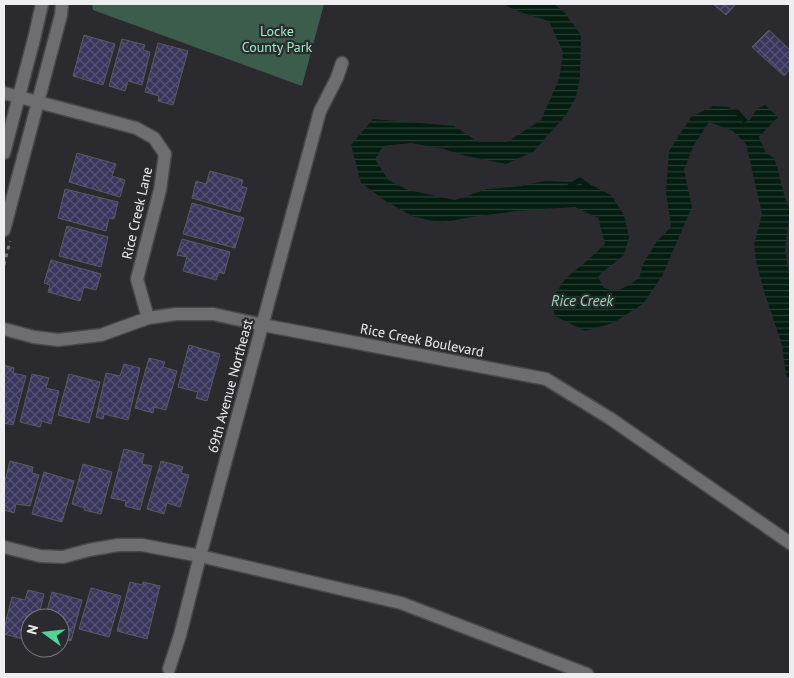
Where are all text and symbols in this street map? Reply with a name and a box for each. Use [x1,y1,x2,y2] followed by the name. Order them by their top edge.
[242,22,313,56] park label: Locke County Park
[118,165,156,261] street label: Rice Creek Lane
[551,291,614,310] water label: Rice Creek
[203,317,257,455] street label: 69th Avenue Northeast
[359,319,485,361] street label: Rice Creek Boulevard
[20,608,70,658] north arrow
[23,623,42,636] text: N

